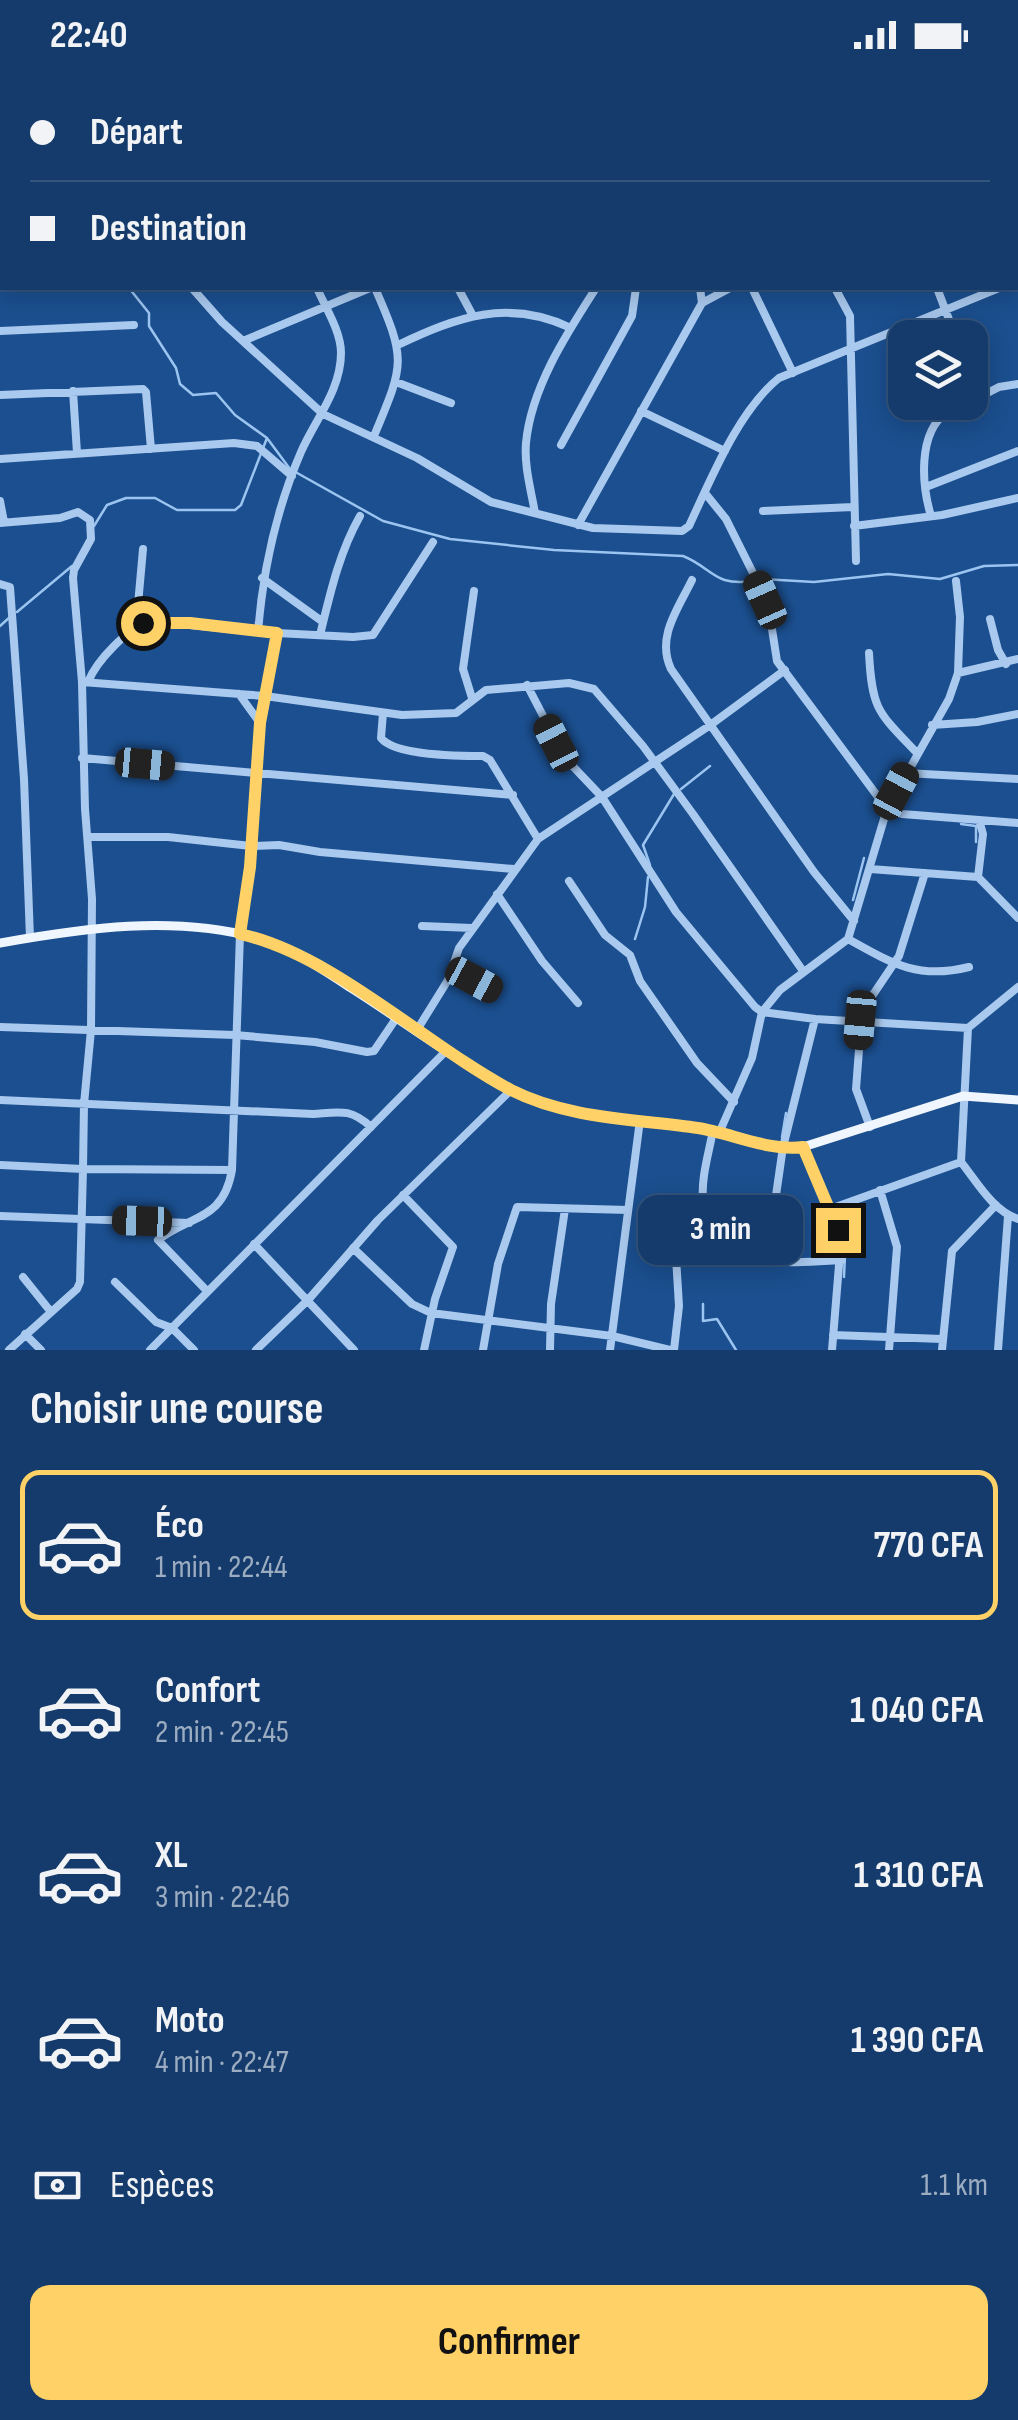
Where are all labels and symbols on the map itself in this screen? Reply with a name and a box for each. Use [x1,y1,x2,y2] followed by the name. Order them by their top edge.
[739,566,791,634] car
[121,601,166,646] route start
[529,709,583,777] car
[114,746,176,782] car
[869,757,923,825] car
[440,953,508,1007] car
[842,989,878,1051] car
[638,1195,803,1265] callout: 3 min
[111,1205,173,1237] car
[816,1208,861,1253] route end

